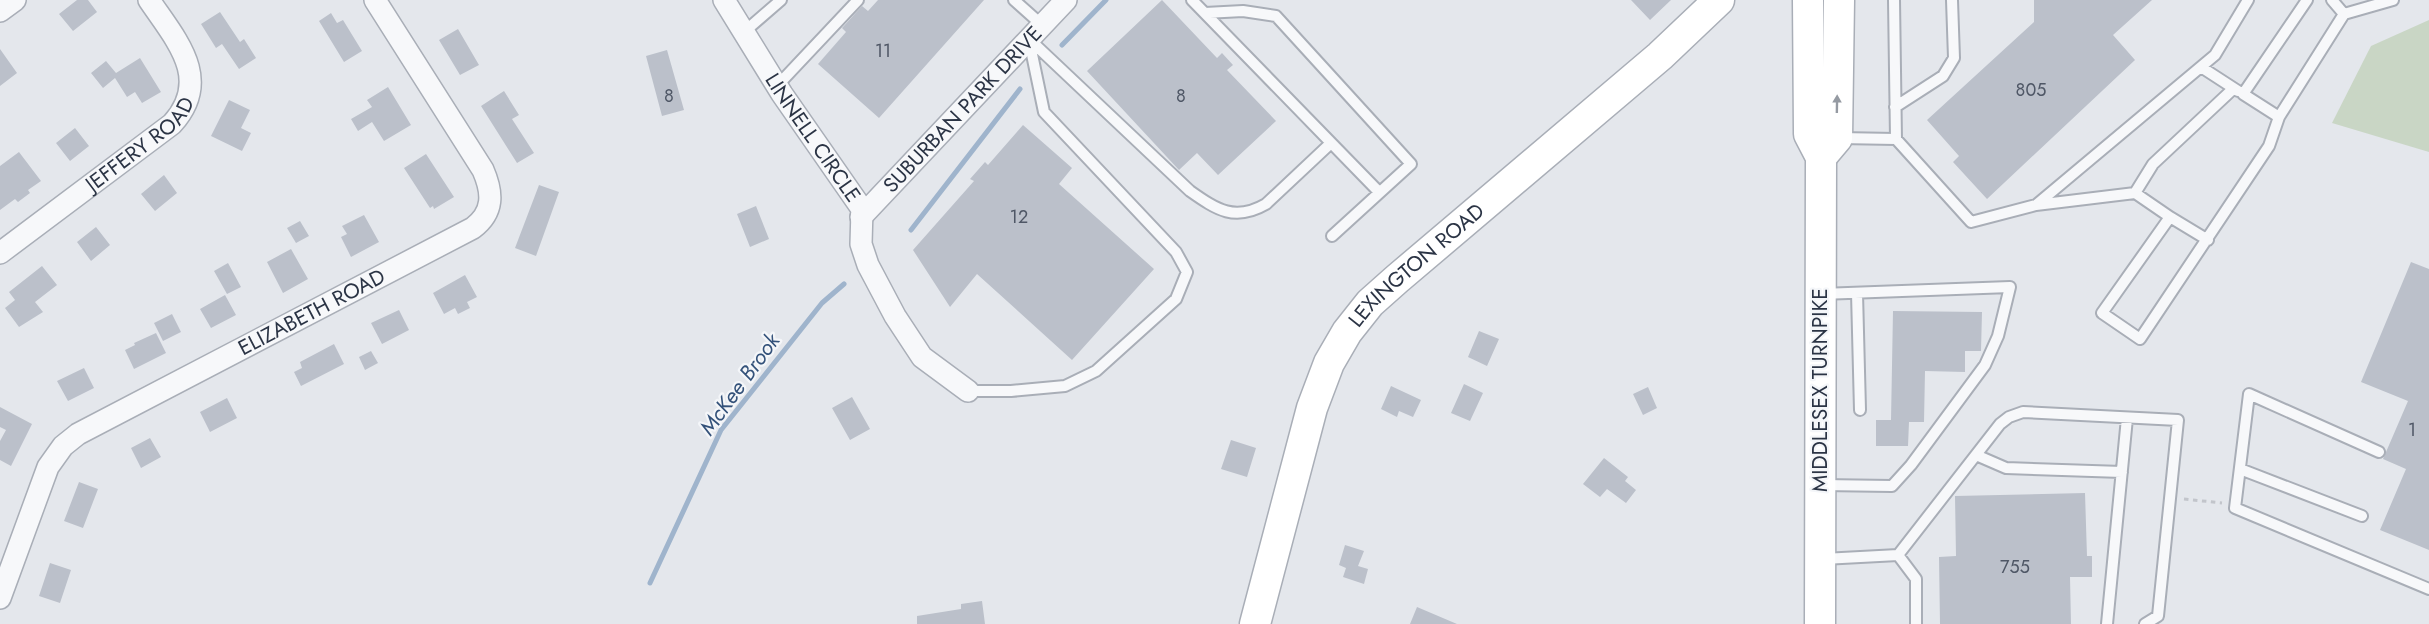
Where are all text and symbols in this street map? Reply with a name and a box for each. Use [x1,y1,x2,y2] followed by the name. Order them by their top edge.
[876,19,1049,200] street label: SUBURBAN PARK DRIVE
[875,38,891,64] house number: 11
[758,68,868,208] street label: LINNELL CIRCLE
[2016,77,2046,103] house number: 805
[664,83,674,109] house number: 8
[1176,83,1186,109] house number: 8
[77,92,202,200] street label: JEFFERY ROAD
[1833,95,1842,114] one-way arrow
[1341,196,1491,334] street label: LEXINGTON ROAD
[1010,204,1028,230] house number: 12
[233,261,390,363] street label: ELIZABETH ROAD
[1805,288,1835,492] street label: MIDDLESEX TURNPIKE
[691,325,788,442] water label: McKee Brook
[2408,417,2416,443] house number: 1
[2000,554,2030,580] house number: 755

